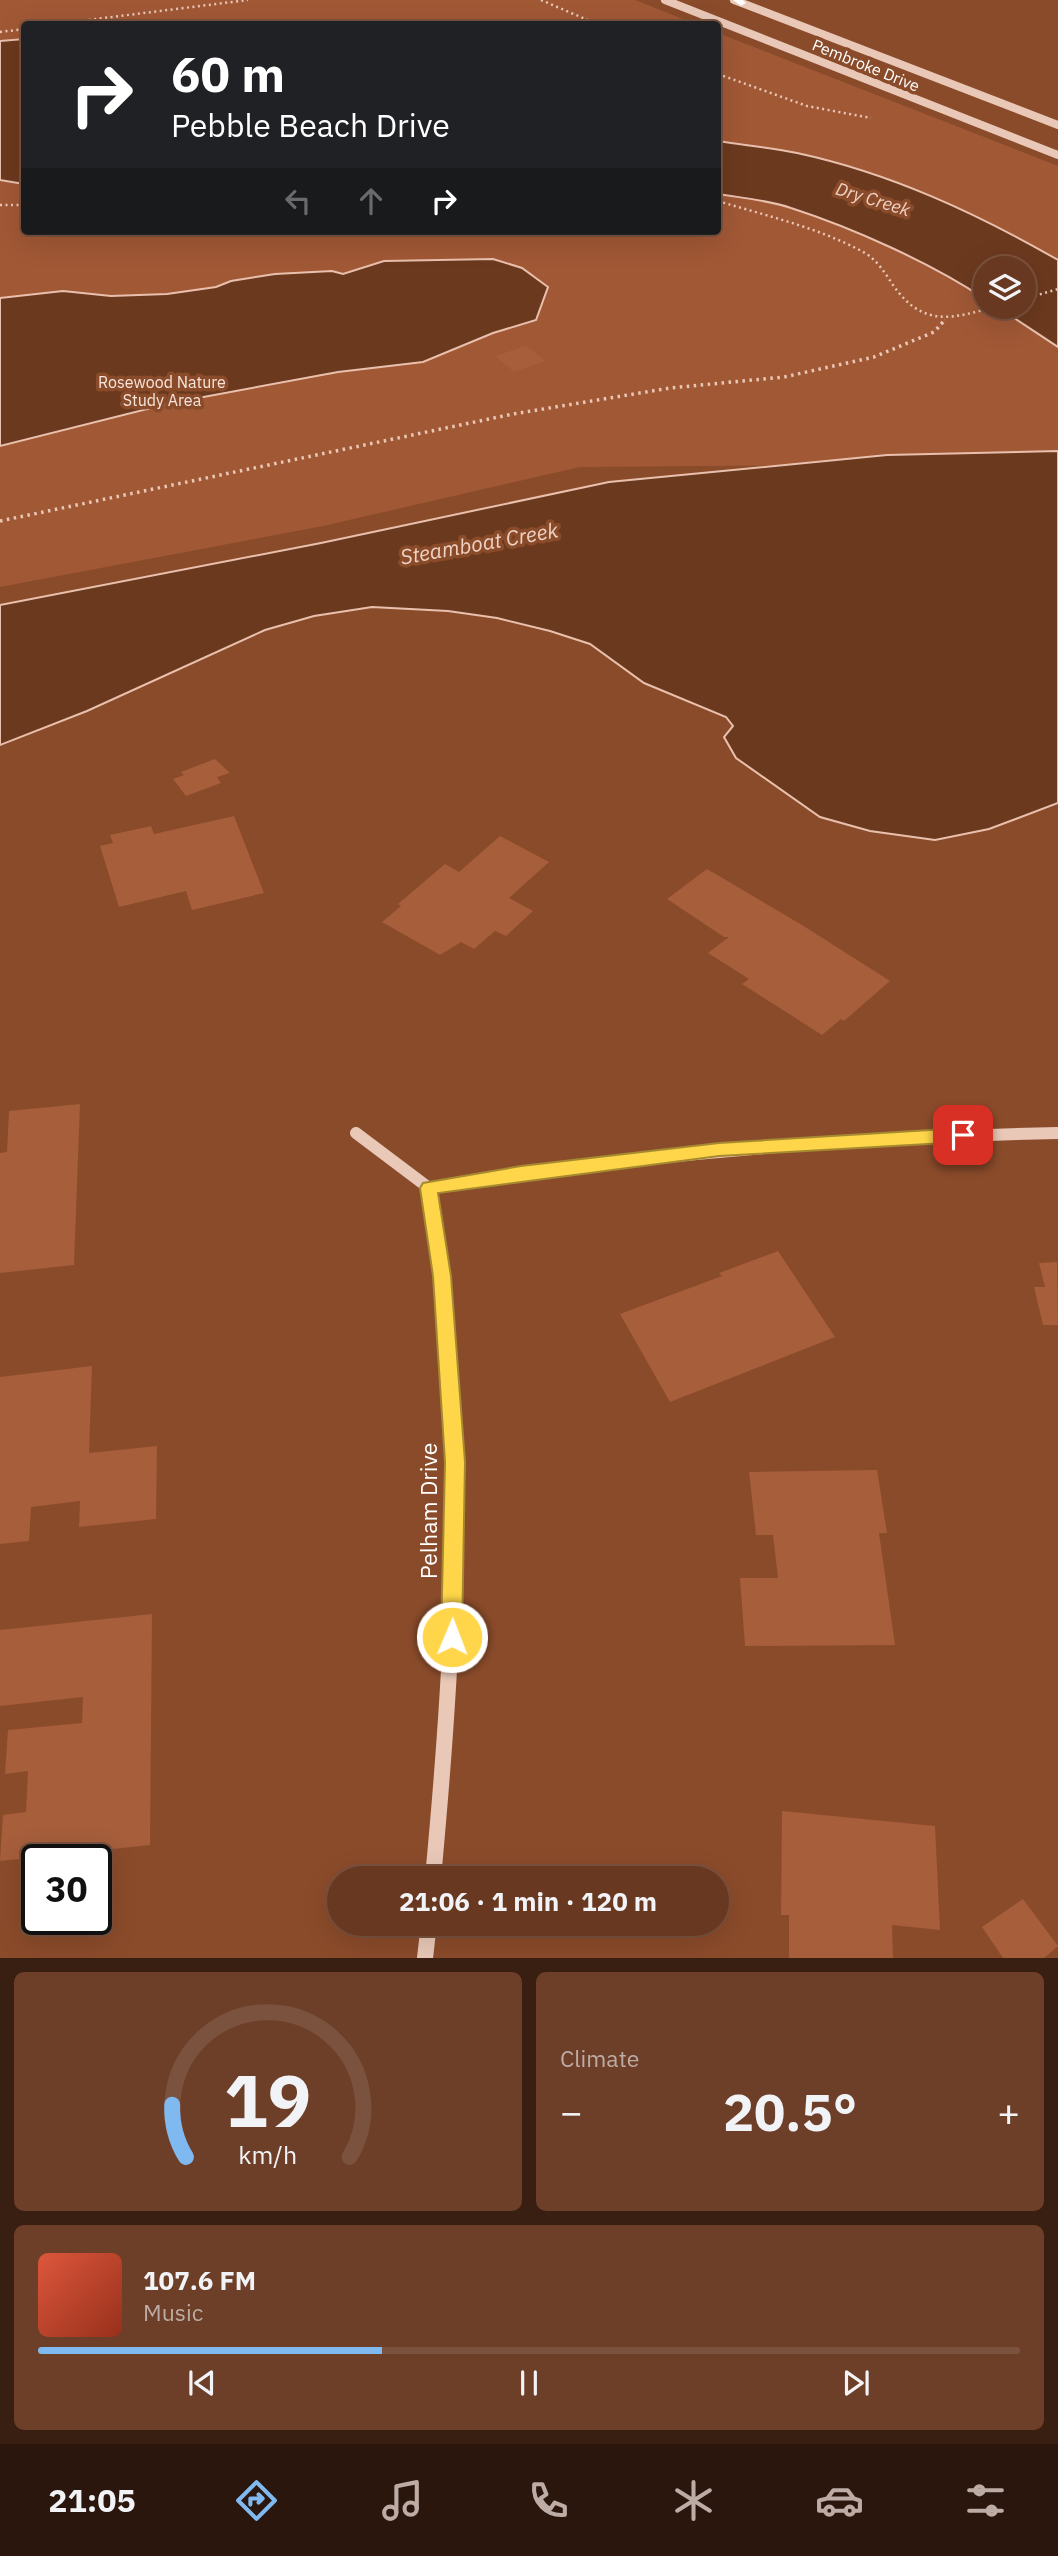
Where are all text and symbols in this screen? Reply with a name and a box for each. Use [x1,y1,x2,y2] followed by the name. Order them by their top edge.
[809,34,923,96] street label: Pembroke Drive
[171,42,285,105] text: 60 m
[56,49,147,140] icon: right
[171,104,450,146] text: Pebble Beach Drive
[833,177,914,221] water label: Dry Creek
[279,182,317,220] icon: left
[352,182,390,220] icon: ahead
[425,182,463,220] icon: right
[973,256,1036,319] map controls
[973,256,1036,319] button: layers
[98,372,226,410] park label: Rosewood Nature Study Area
[398,515,561,571] water label: Steamboat Creek
[933,1105,993,1165] pin
[944,1116,982,1154] icon: arrive
[413,1443,443,1579] street label: Pelham Drive
[415,1600,489,1674] position arrow
[21,1844,112,1935] speed limit sign: 30
[399,1884,657,1918] text: 21:06 · 1 min · 120 m
[560,2043,639,2073] text: Climate
[224,2053,312,2148] text: 19
[723,2078,857,2145] text: 20.5°
[560,2087,583,2136] text: −
[997,2087,1020,2136] text: +
[239,2138,297,2171] text: km/h
[143,2263,256,2297] text: 107.6 FM
[143,2297,203,2327] text: Music
[183,2364,221,2402] icon: previous
[510,2364,548,2402] icon: pause
[837,2364,875,2402] icon: next
[232,2476,281,2525] icon: directions
[378,2476,427,2525] icon: music
[524,2476,573,2525] icon: phone
[669,2476,718,2525] icon: climate
[815,2476,864,2525] icon: car
[961,2476,1010,2525] icon: filters
[48,2479,136,2521] text: 21:05

